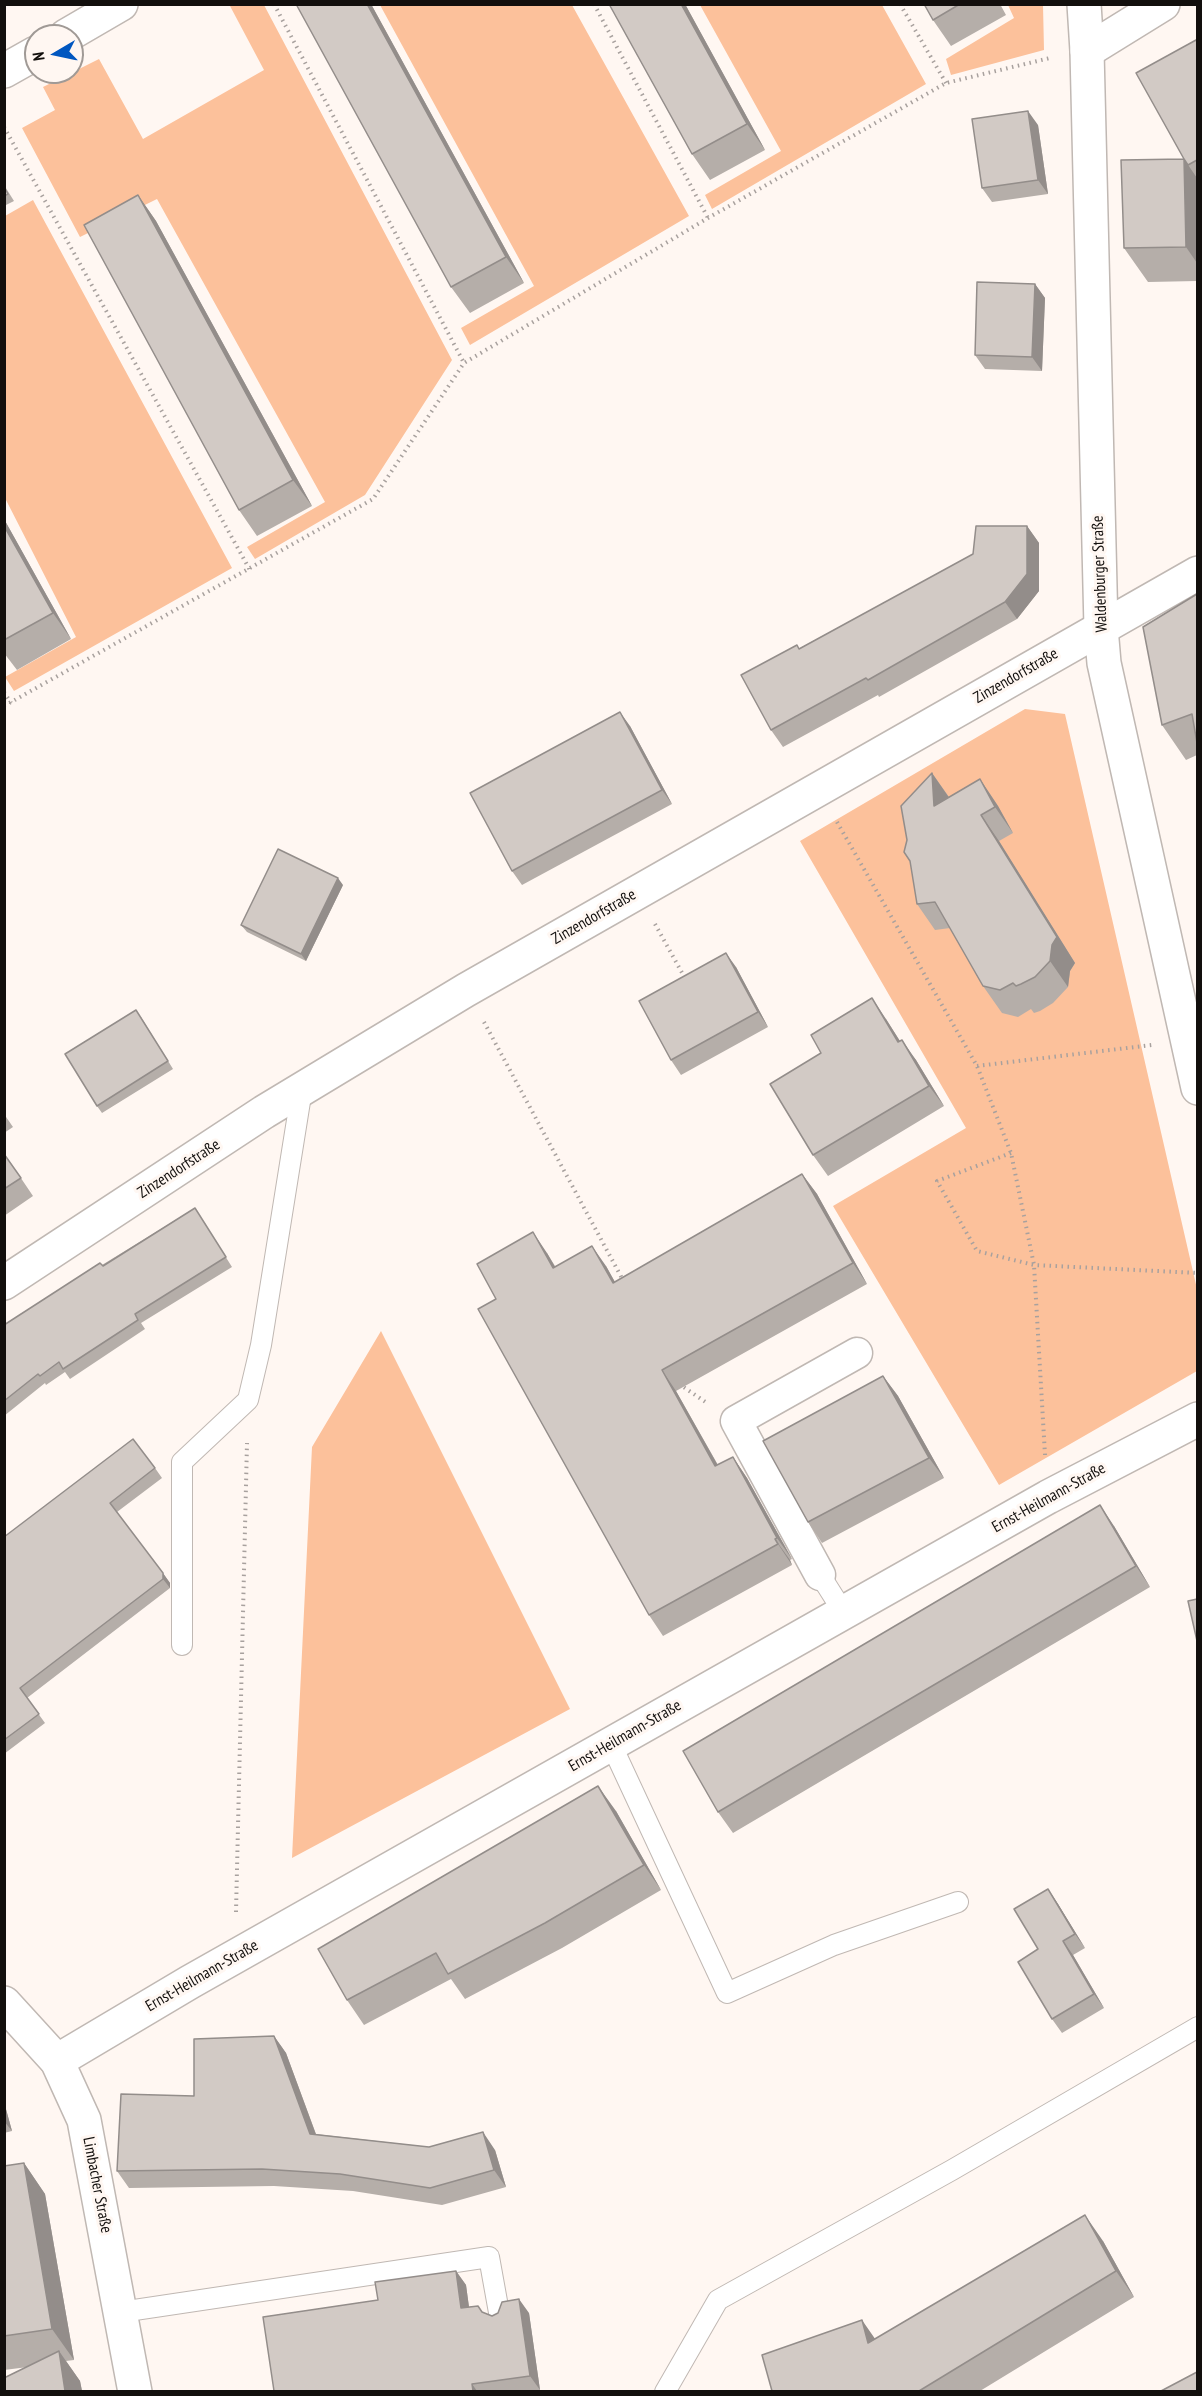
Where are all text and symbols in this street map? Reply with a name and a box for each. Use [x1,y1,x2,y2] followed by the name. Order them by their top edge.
[24,24,84,84] north arrow
[28,51,49,62] text: N
[1088,515,1112,633] street label: Waldenburger Straße
[970,644,1062,708] street label: Zinzendorfstraße
[548,885,640,949] street label: Zinzendorfstraße
[134,1135,224,1203] street label: Zinzendorfstraße
[989,1459,1109,1537] street label: Ernst-Heilmann-Straße
[565,1696,685,1776] street label: Ernst-Heilmann-Straße
[142,1936,262,2016] street label: Ernst-Heilmann-Straße
[78,2135,116,2235] street label: Limbacher Straße

